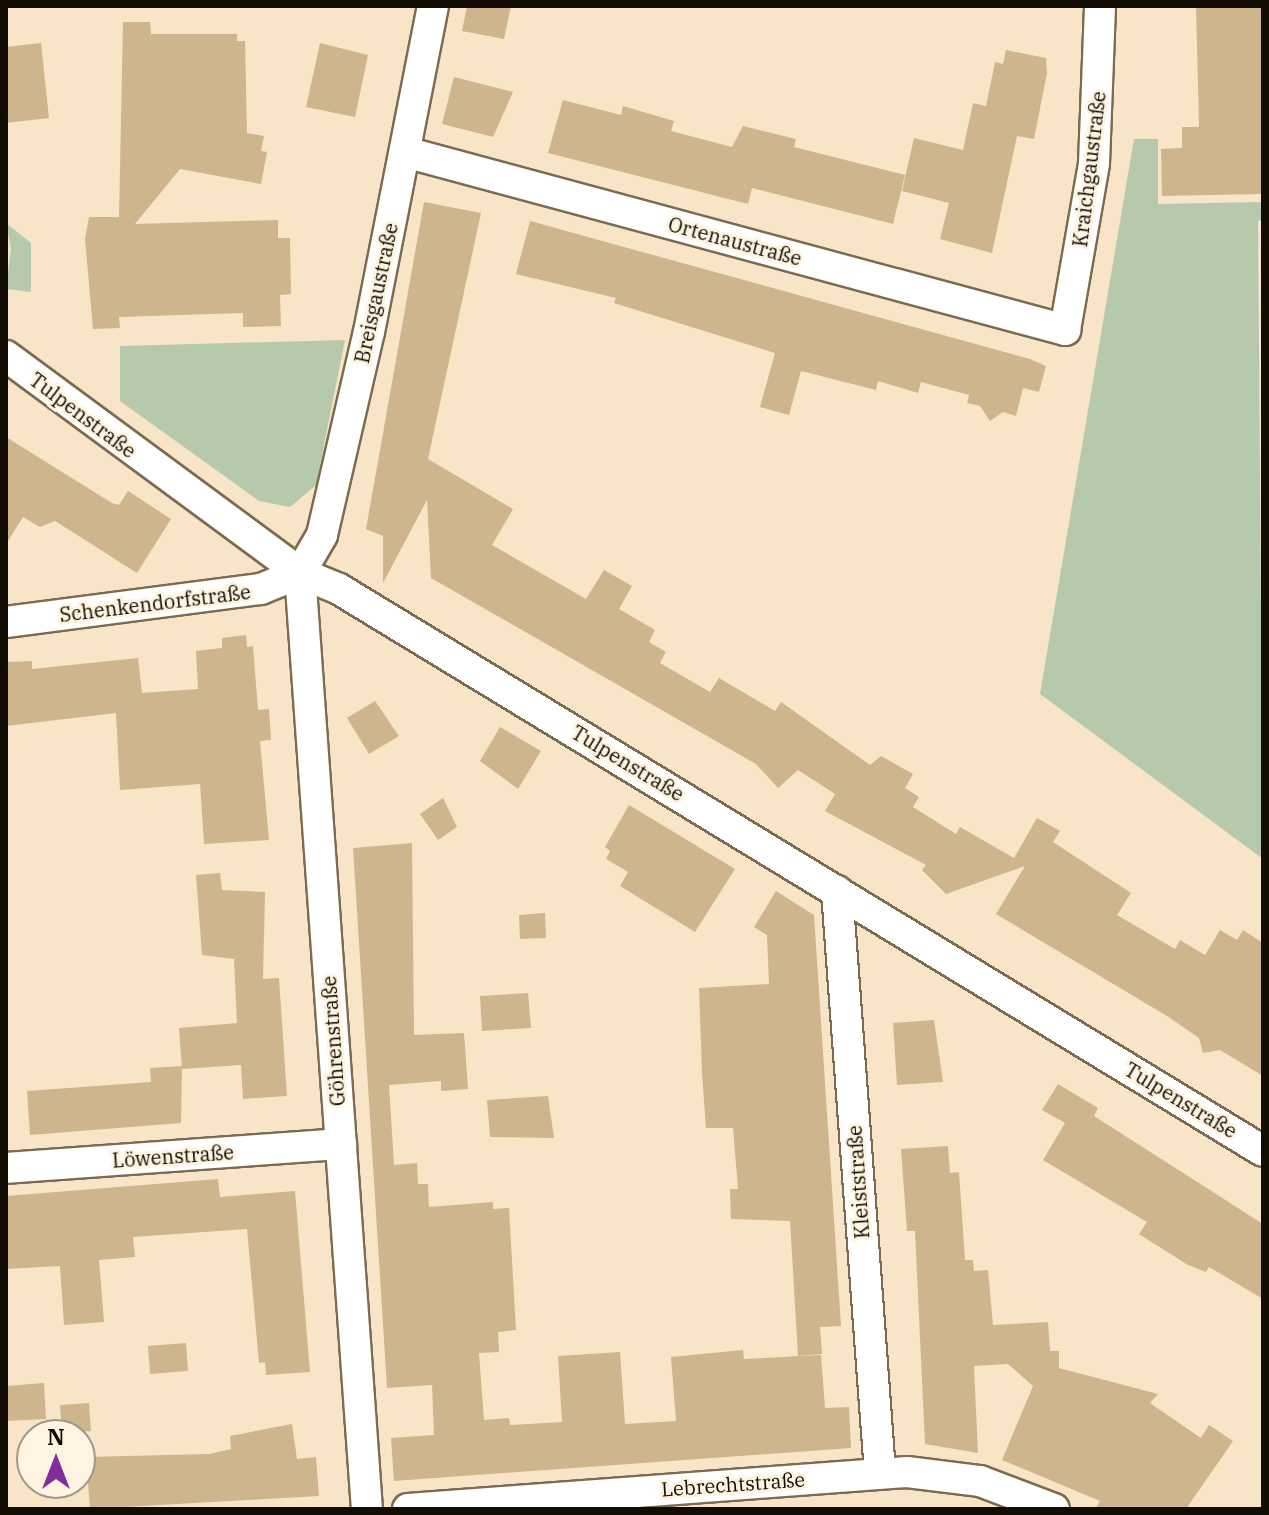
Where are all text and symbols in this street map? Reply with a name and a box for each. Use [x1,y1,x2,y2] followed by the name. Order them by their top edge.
[1068,90,1110,248] street label: Kraichgaustraße
[666,212,804,270] street label: Ortenaustraße
[349,221,403,365] street label: Breisgaustraße
[25,367,141,463] street label: Tulpenstraße
[58,579,252,627] street label: Schenkendorfstraße
[567,720,689,806] street label: Tulpenstraße
[316,975,350,1107] street label: Göhrenstraße
[1120,1057,1242,1143] street label: Tulpenstraße
[842,1124,874,1240] street label: Kleiststraße
[111,1140,235,1172] street label: Löwenstraße
[16,1419,96,1499] north arrow
[47,1422,65,1451] text: N
[660,1467,806,1501] street label: Lebrechtstraße

